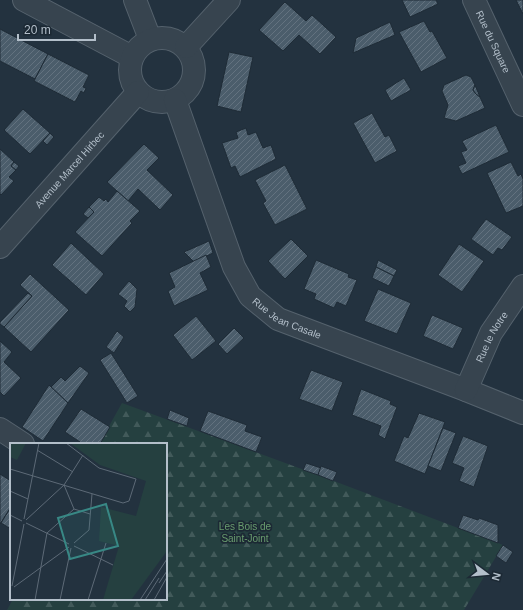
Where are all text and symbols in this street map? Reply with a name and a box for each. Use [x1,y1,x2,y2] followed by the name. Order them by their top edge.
[474,9,512,75] street label: Rue du Square
[18,16,95,42] scale bar
[24,23,51,37] text: 20 m
[33,129,106,210] street label: Avenue Marcel Hirbec
[250,296,323,341] street label: Rue Jean Casale
[474,309,510,364] street label: Rue le Notre
[10,443,167,600] inset map
[219,521,272,544] park label: Les Bois de Saint-Joint
[467,554,507,594] north arrow
[490,571,503,582] text: N

